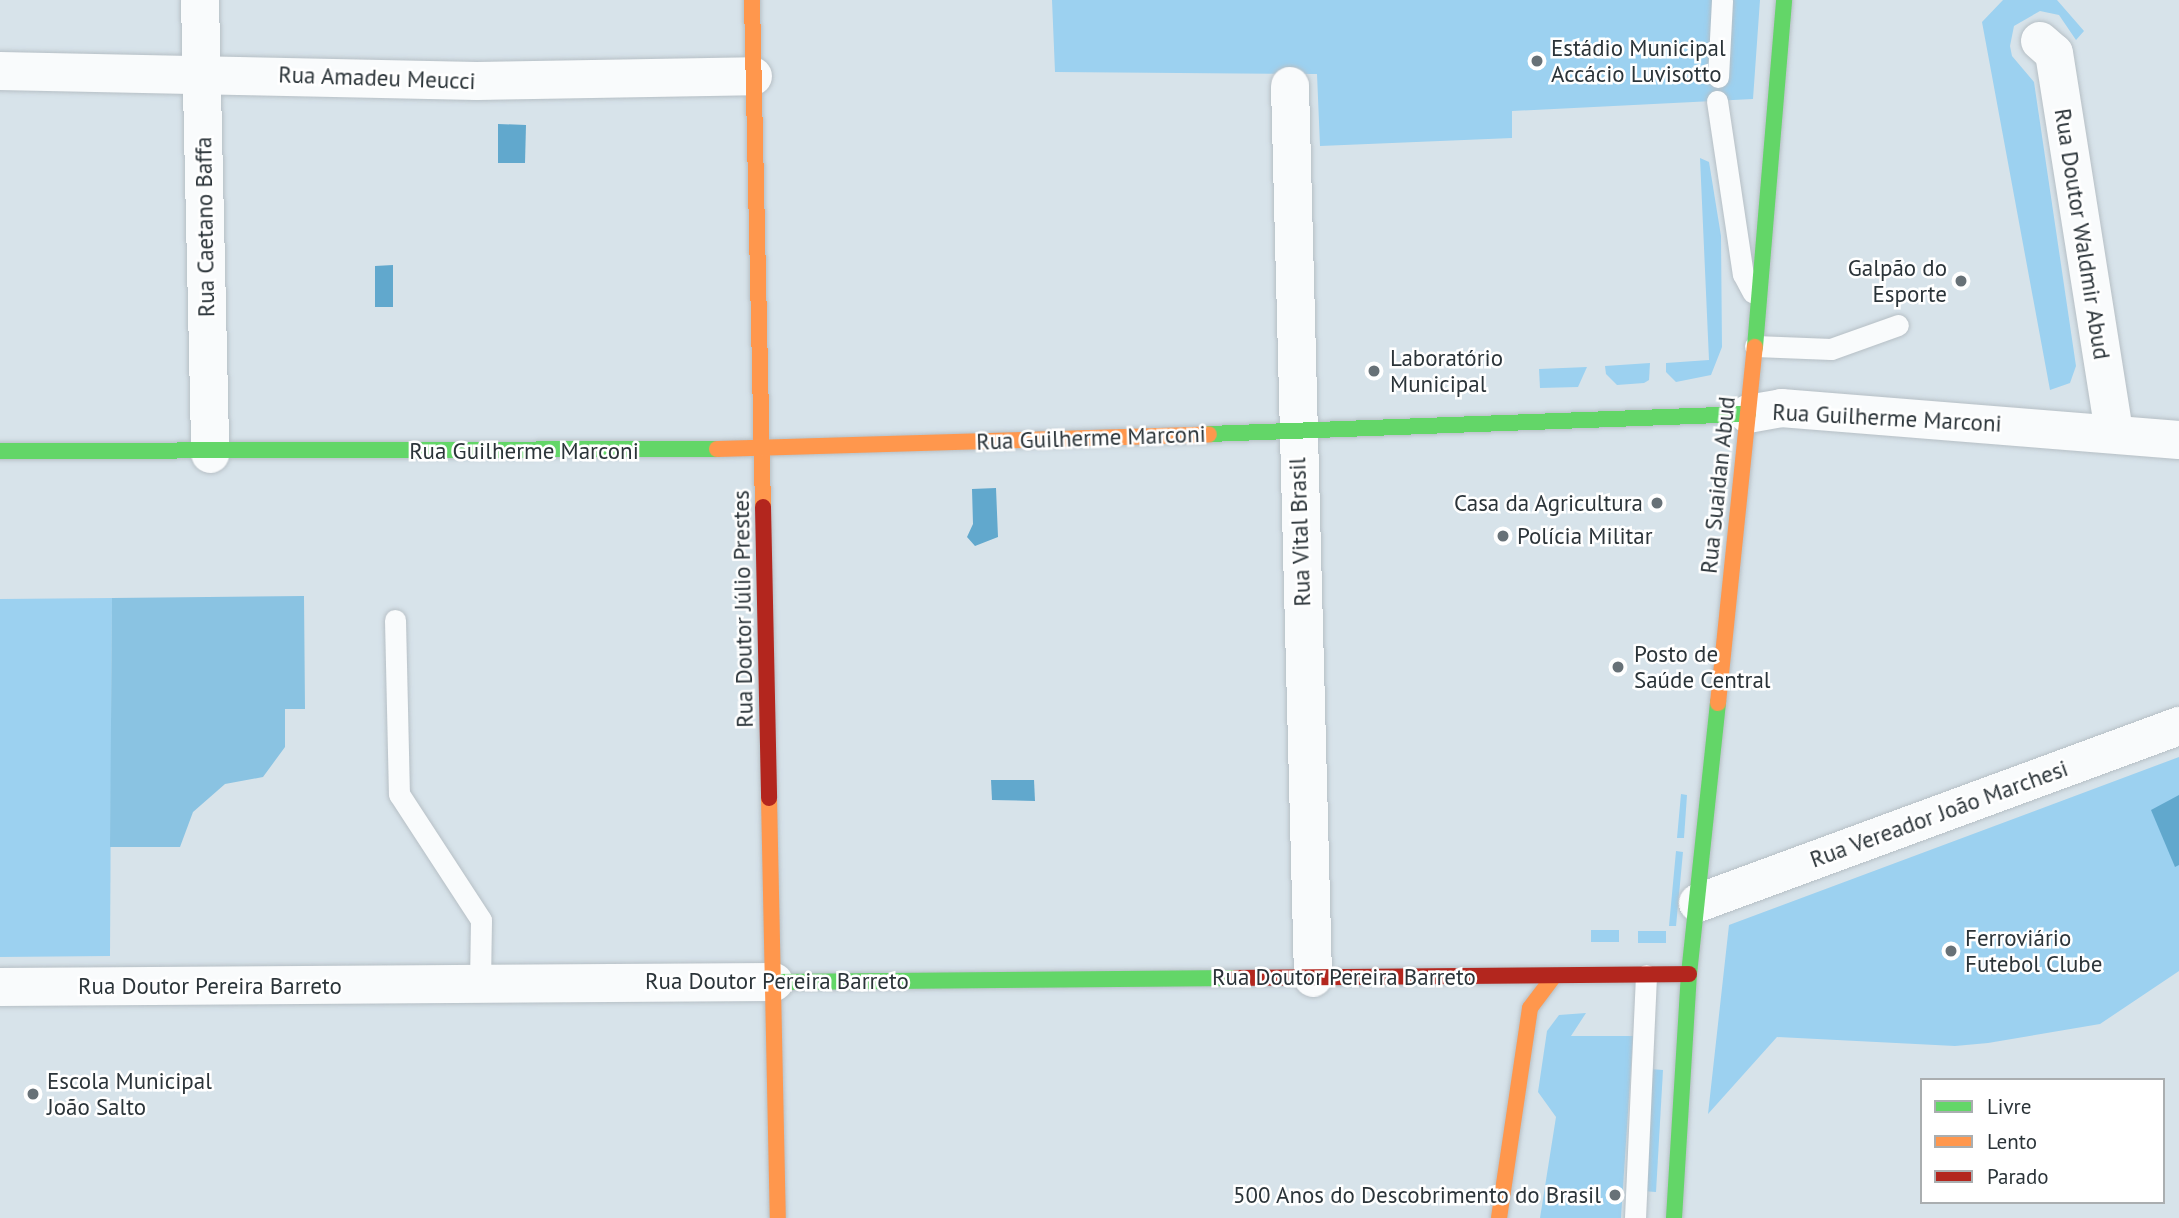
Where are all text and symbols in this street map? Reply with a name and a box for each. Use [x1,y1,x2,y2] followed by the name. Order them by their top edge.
[1551,34,1726,88] place label: Estádio Municipal Accácio Luvisotto
[1529,53,1545,69] marker: Estádio Municipal Accácio Luvisotto
[277,61,477,95] street label: Rua Amadeu Meucci
[2048,106,2116,362] street label: Rua Doutor Waldmir Abud
[190,137,220,317] street label: Rua Caetano Baffa
[1848,254,1947,308] place label: Galpão do Esporte
[1953,273,1969,289] marker: Galpão do Esporte
[1390,344,1503,398] place label: Laboratório Municipal
[1364,361,1384,381] marker: Laboratório Municipal
[1695,395,1741,575] street label: Rua Suaidan Abud
[1772,398,2002,438] street label: Rua Guilherme Marconi
[976,420,1206,456] street label: Rua Guilherme Marconi
[409,437,639,465] street label: Rua Guilherme Marconi
[1284,457,1316,607] street label: Rua Vital Brasil
[1453,489,1643,517] place label: Casa da Agricultura
[727,490,759,728] street label: Rua Doutor Júlio Prestes
[1649,495,1665,511] marker: Casa da Agricultura
[1517,522,1653,550] place label: Polícia Militar
[1495,528,1511,544] marker: Polícia Militar
[1634,640,1771,694] place label: Posto de Saúde Central
[1608,657,1628,677] marker: Posto de Saúde Central
[1806,754,2072,874] street label: Rua Vereador João Marchesi
[1965,924,2102,978] place label: Ferroviário Futebol Clube
[1943,943,1959,959] marker: Ferroviário Futebol Clube
[1212,963,1476,991] street label: Rua Doutor Pereira Barreto
[645,967,909,995] street label: Rua Doutor Pereira Barreto
[78,972,342,1000] street label: Rua Doutor Pereira Barreto
[47,1067,212,1121] place label: Escola Municipal João Salto
[1920,1078,2165,1204] legend
[25,1086,41,1102] marker: Escola Municipal João Salto
[1987,1093,2031,1120] text: Livre
[1987,1128,2037,1155] text: Lento
[1987,1163,2049,1190] text: Parado
[1232,1181,1601,1209] place label: 500 Anos do Descobrimento do Brasil
[1607,1187,1623,1203] marker: 500 Anos do Descobrimento do Brasil

